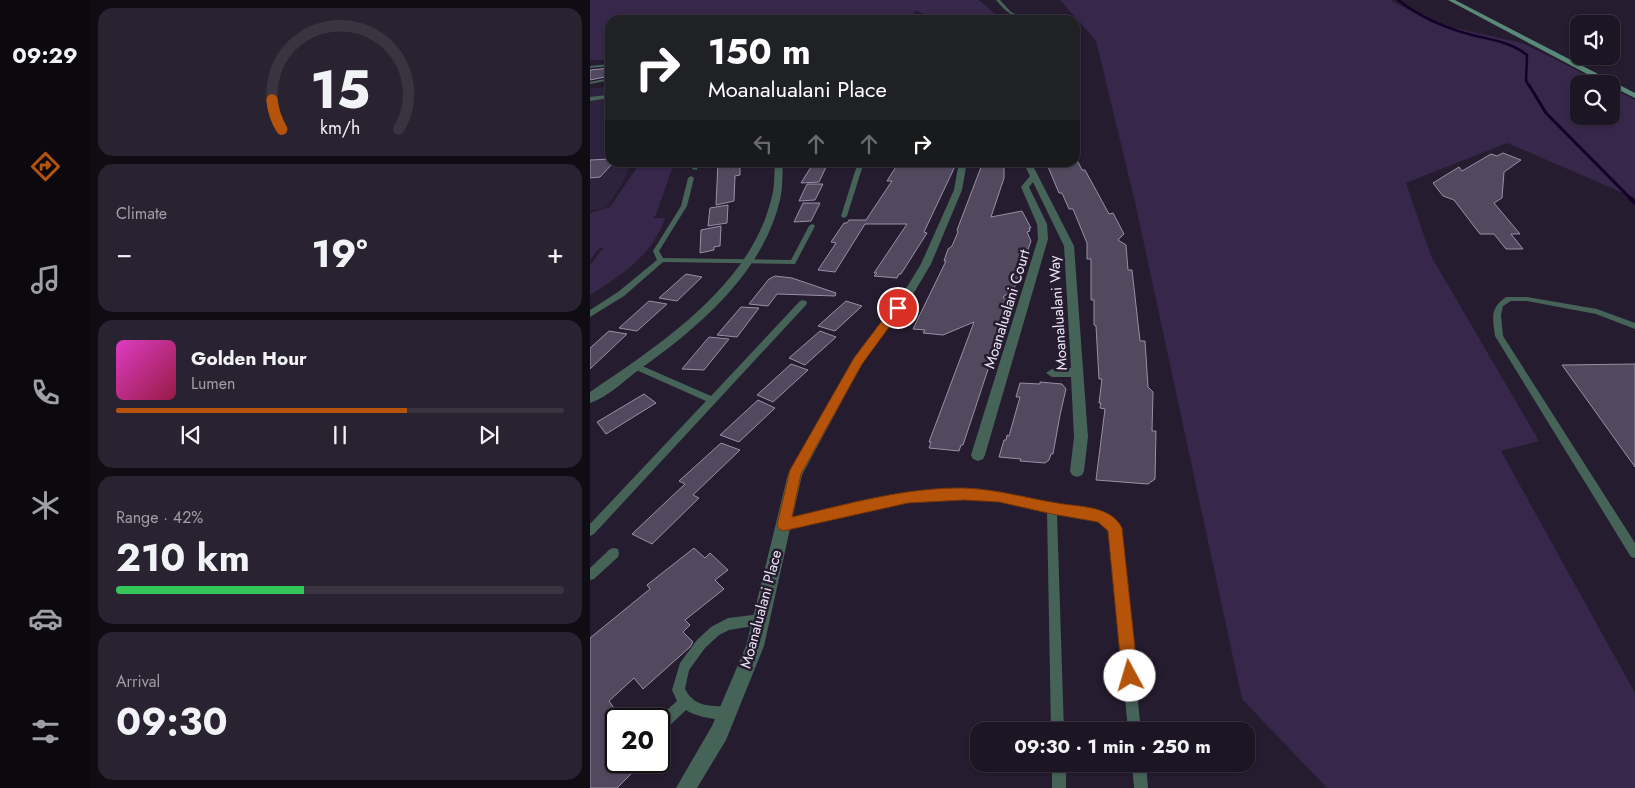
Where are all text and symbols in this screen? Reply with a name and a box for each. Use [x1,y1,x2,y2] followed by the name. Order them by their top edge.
[1570,15,1620,125] map controls
[1570,15,1620,65] button: sound
[708,27,811,77] text: 150 m
[625,35,690,100] icon: right
[12,39,78,71] text: 09:29
[310,52,370,128] text: 15
[708,73,887,105] text: Moanalualani Place
[1570,75,1620,125] button: search
[320,115,360,141] text: km/h
[749,130,777,158] icon: left
[802,130,830,158] icon: ahead
[855,130,883,158] icon: ahead
[908,130,936,158] icon: right
[28,149,63,184] icon: directions
[116,202,167,225] text: Climate
[312,226,368,281] text: 19°
[116,233,133,274] text: −
[547,233,564,274] text: +
[978,246,1036,371] street label: Moanalualani Court
[1043,254,1073,371] street label: Moanalualani Way
[28,262,63,297] icon: music
[877,287,919,329] pin
[884,294,912,322] icon: arrive
[191,345,307,372] text: Golden Hour
[191,372,235,395] text: Lumen
[28,375,63,410] icon: phone
[177,421,205,449] icon: previous
[326,421,354,449] icon: pause
[475,421,503,449] icon: next
[28,488,63,523] icon: climate
[116,506,203,529] text: Range · 42%
[116,530,250,585] text: 210 km
[735,547,787,671] street label: Moanalualani Place
[28,601,63,636] icon: car
[1103,649,1155,701] position arrow
[116,670,160,693] text: Arrival
[116,694,228,749] text: 09:30
[605,708,670,773] speed limit sign: 20
[28,714,63,749] icon: filters
[1014,733,1211,760] text: 09:30 · 1 min · 250 m

